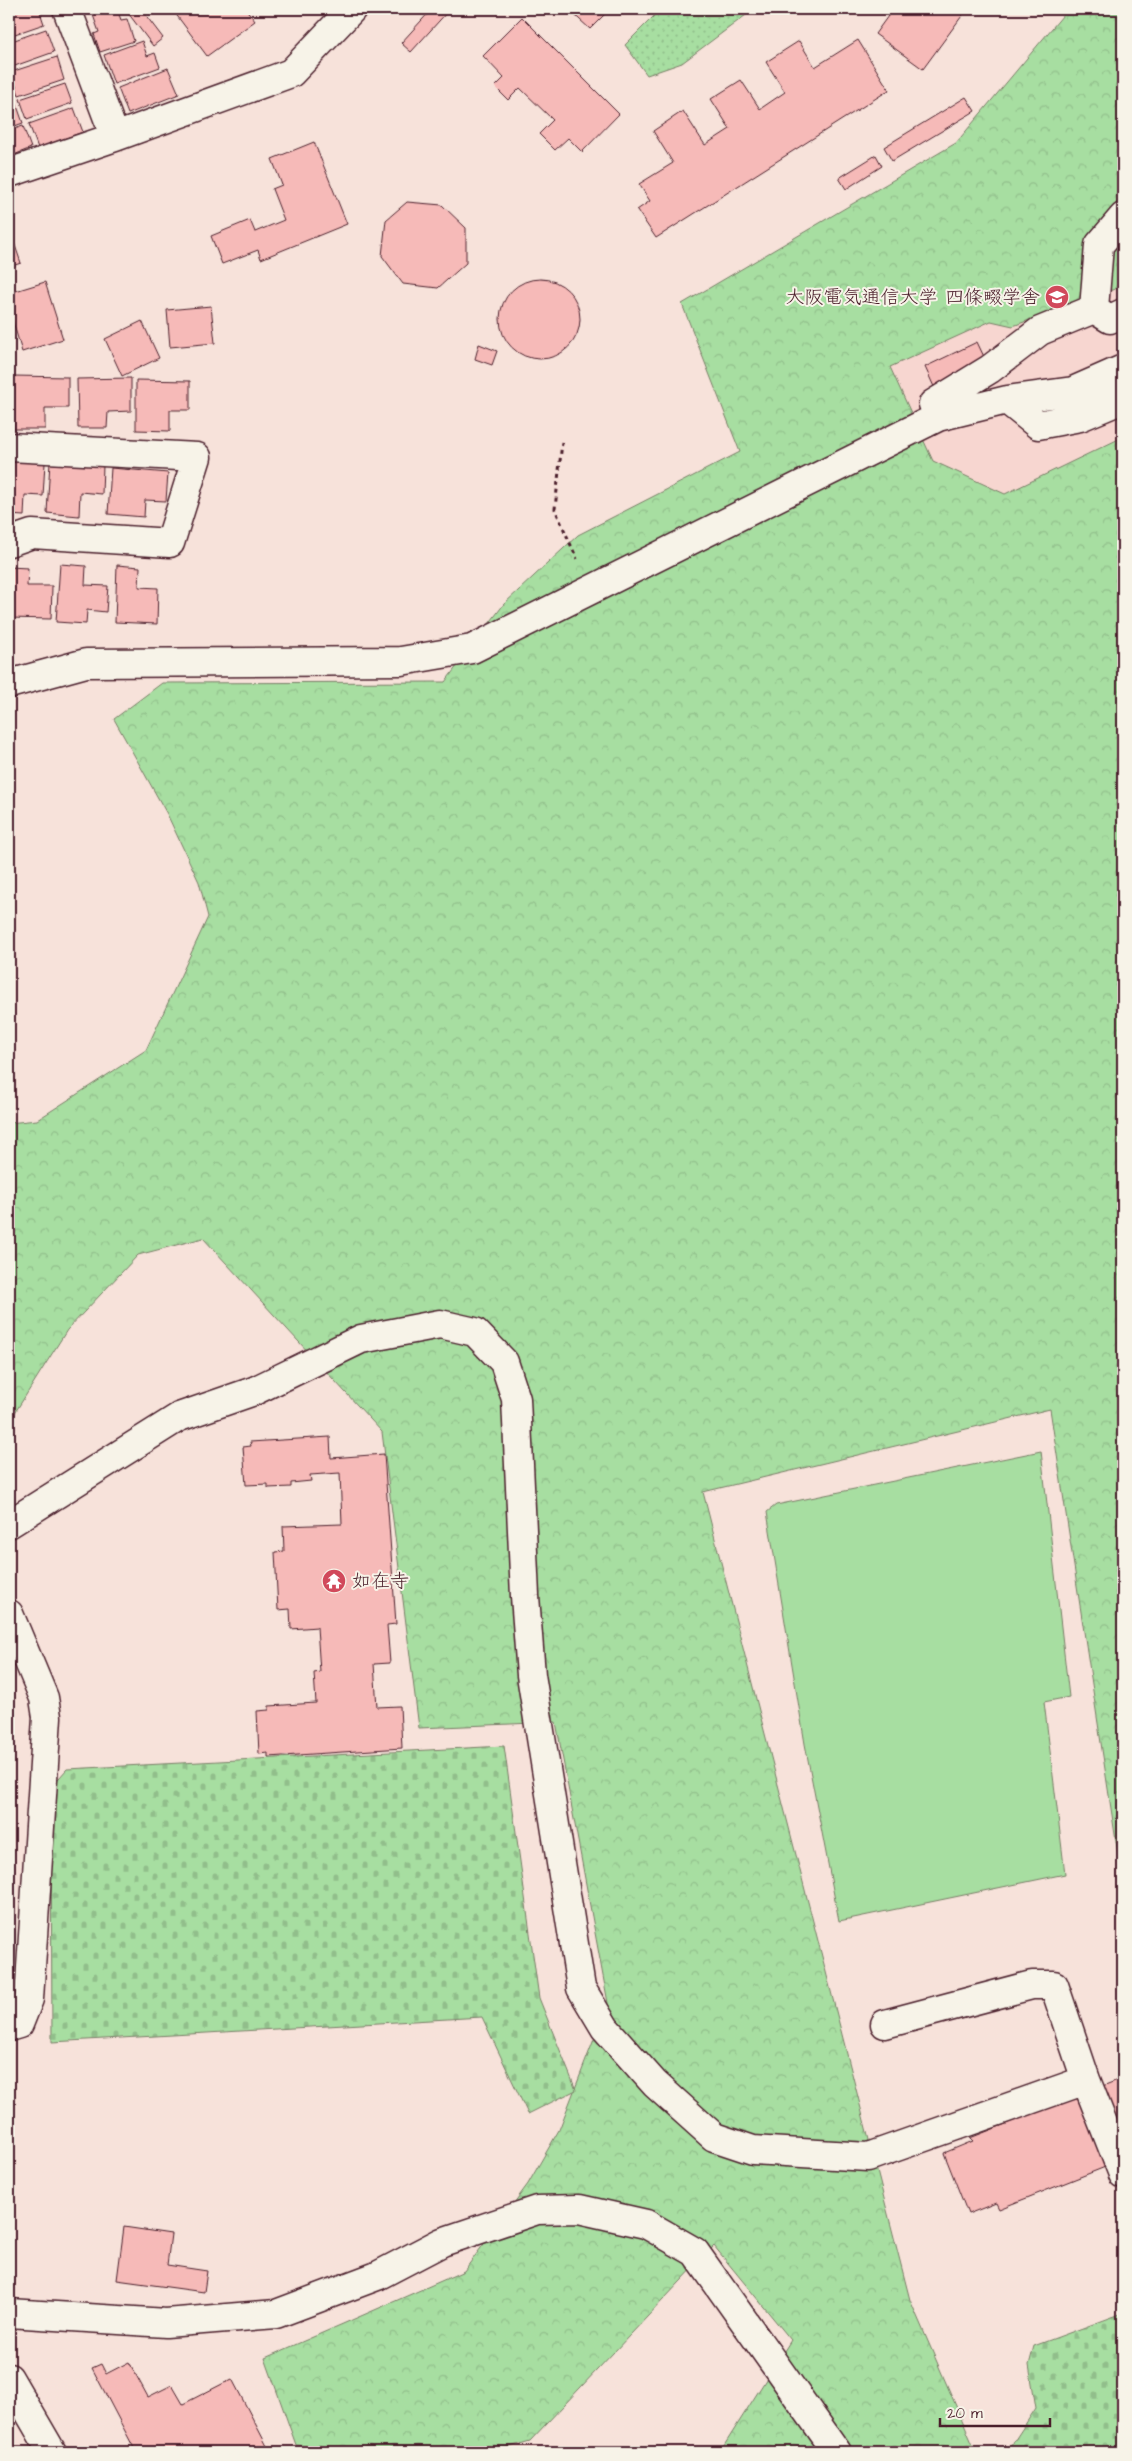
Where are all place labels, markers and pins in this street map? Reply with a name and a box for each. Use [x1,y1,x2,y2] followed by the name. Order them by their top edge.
[785,284,1040,311] place label: 大阪電気通信大学 四條畷学舎
[1044,284,1070,310] school or university icon: 大阪電気通信大学 四條畷学舎
[321,1568,347,1594] temple icon: 如在寺
[352,1568,409,1595] place label: 如在寺

